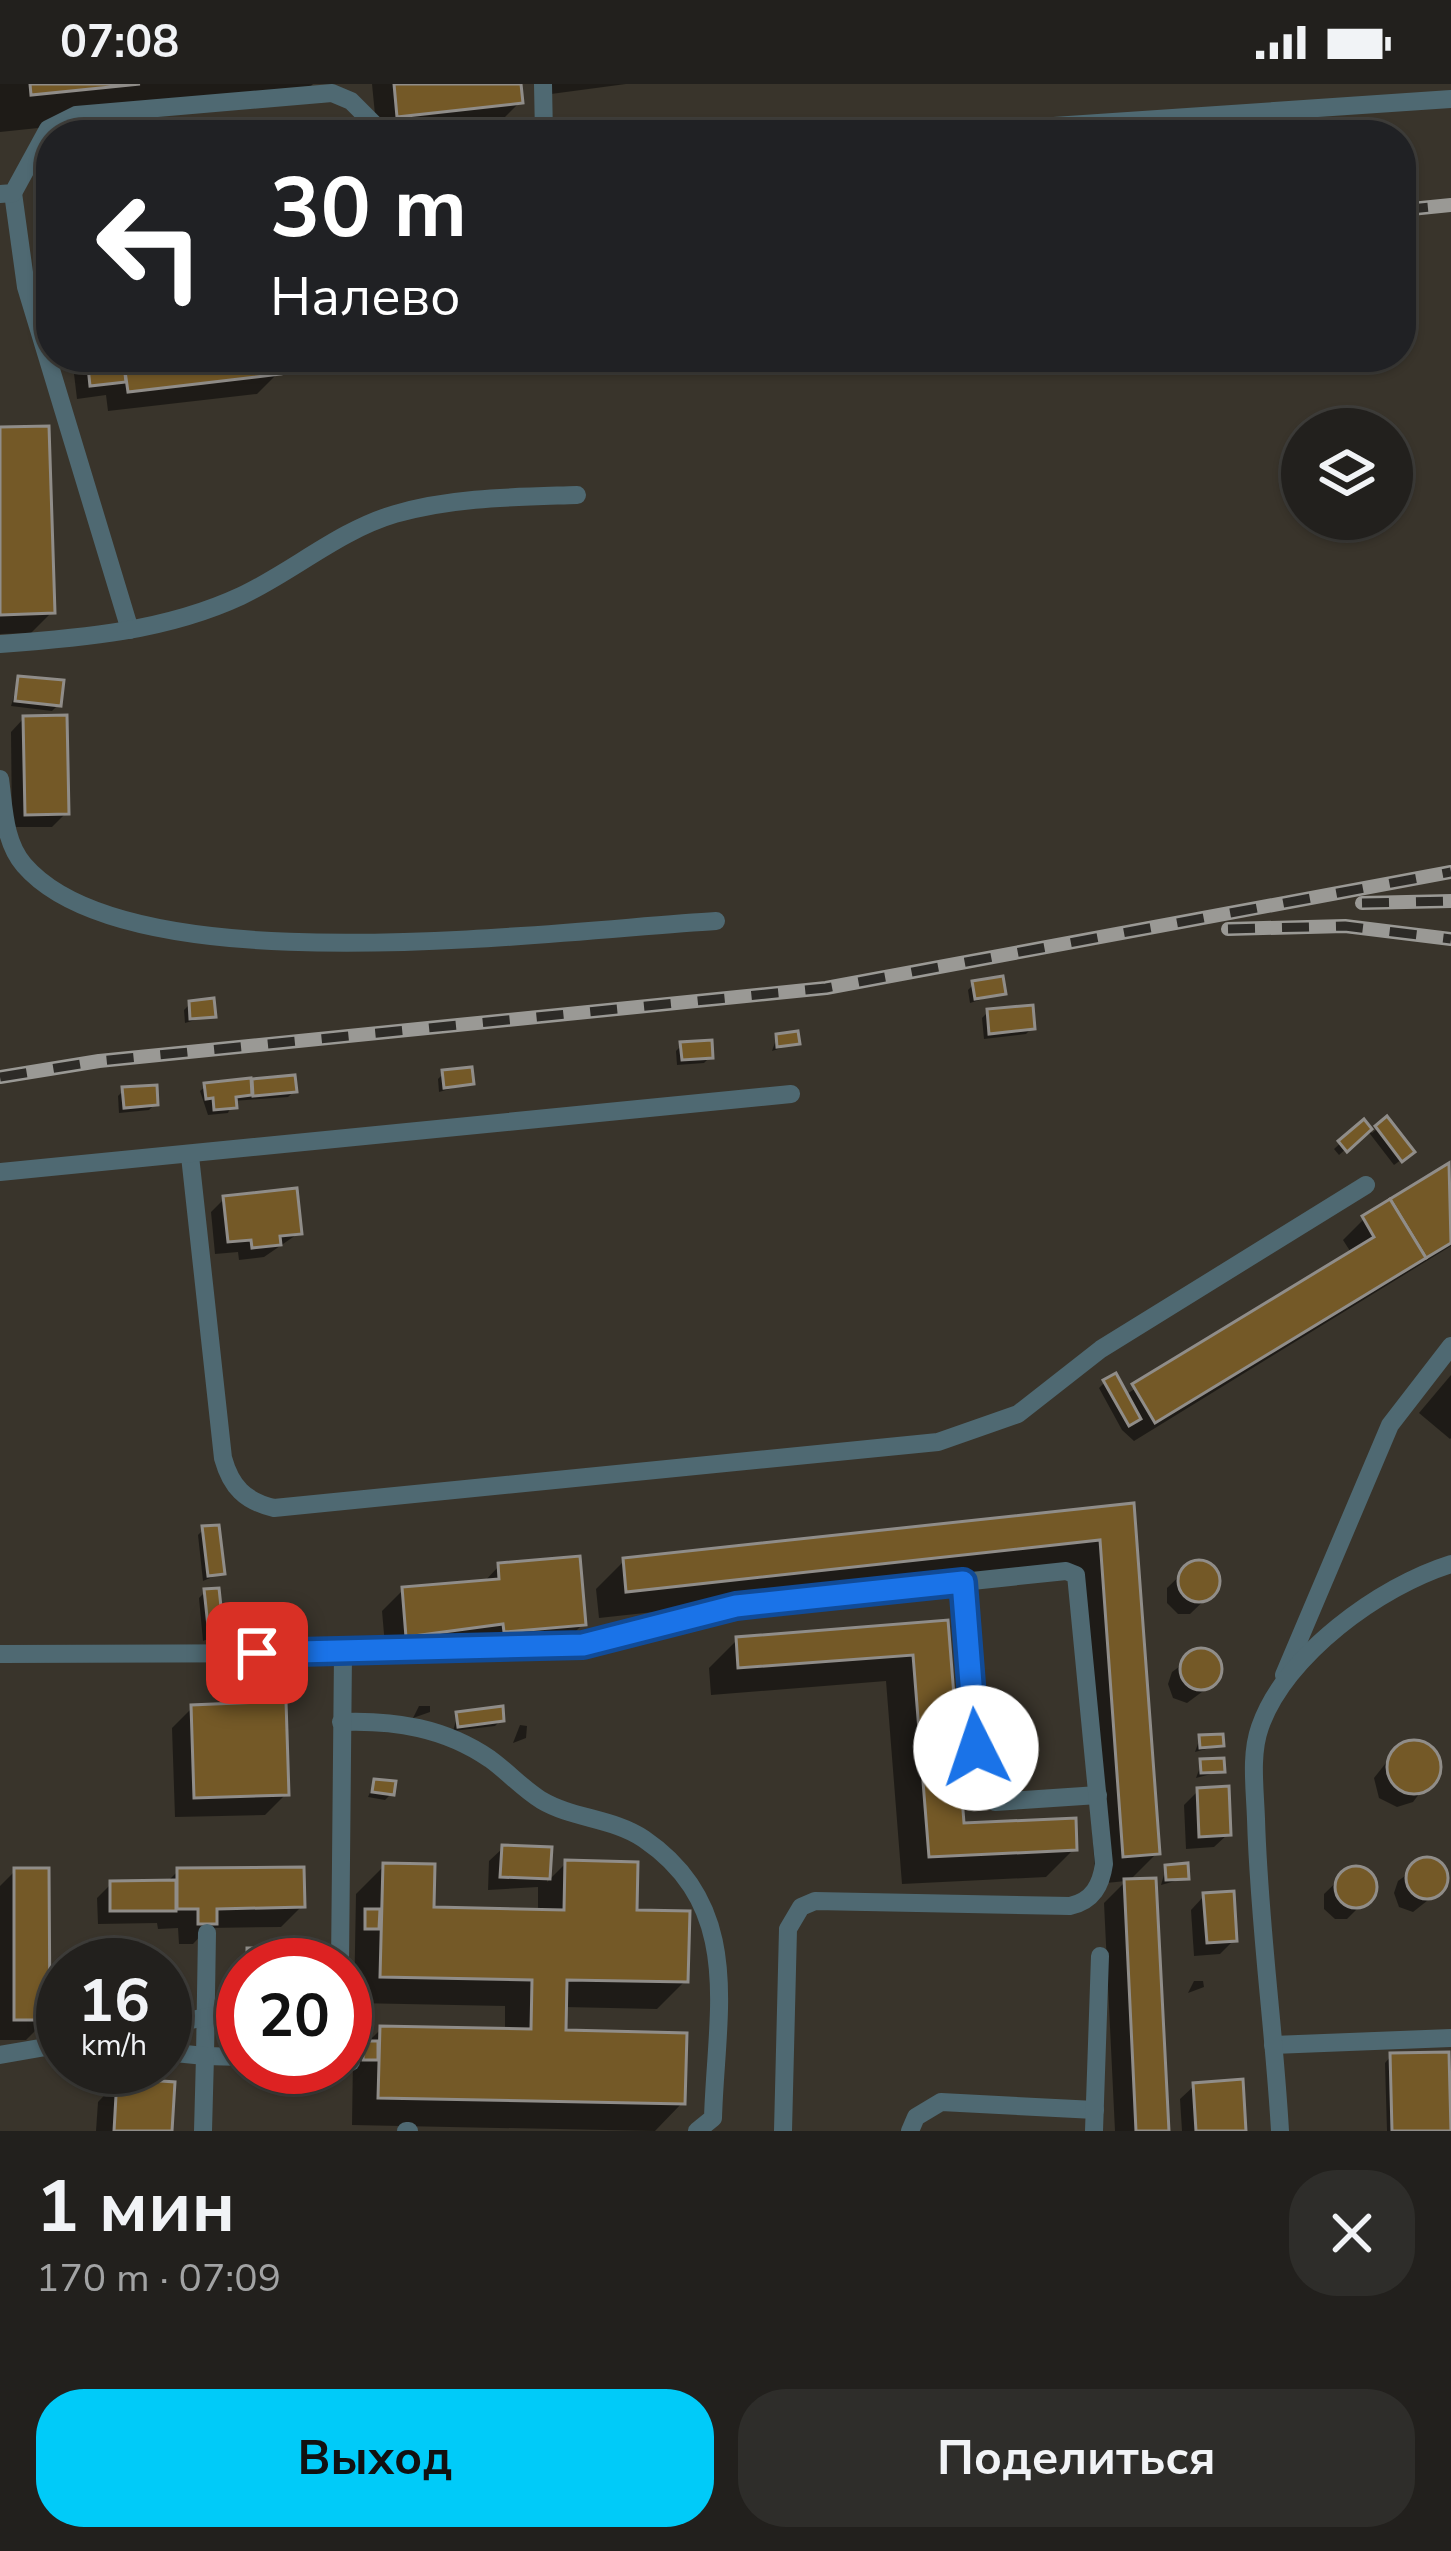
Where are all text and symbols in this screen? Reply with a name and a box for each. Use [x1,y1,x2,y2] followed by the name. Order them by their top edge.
[60,12,179,73] text: 07:08
[270,151,467,266] text: 30 m
[72,168,228,324] icon: left
[270,260,461,334] text: Налево
[1281,408,1413,540] map controls
[1281,408,1413,540] button: layers
[206,1602,308,1704] pin
[224,1620,290,1686] icon: arrive
[913,1685,1039,1811] position arrow
[216,1938,372,2094] speed limit sign: 20
[78,1960,150,2042] text: 16
[81,2025,147,2066] text: km/h
[36,2158,235,2256] text: 1 мин
[1289,2170,1415,2296] button: close
[36,2252,281,2305] text: 170 m · 07:09
[36,2389,714,2527] button: Выход
[738,2389,1415,2527] button: Поделиться

